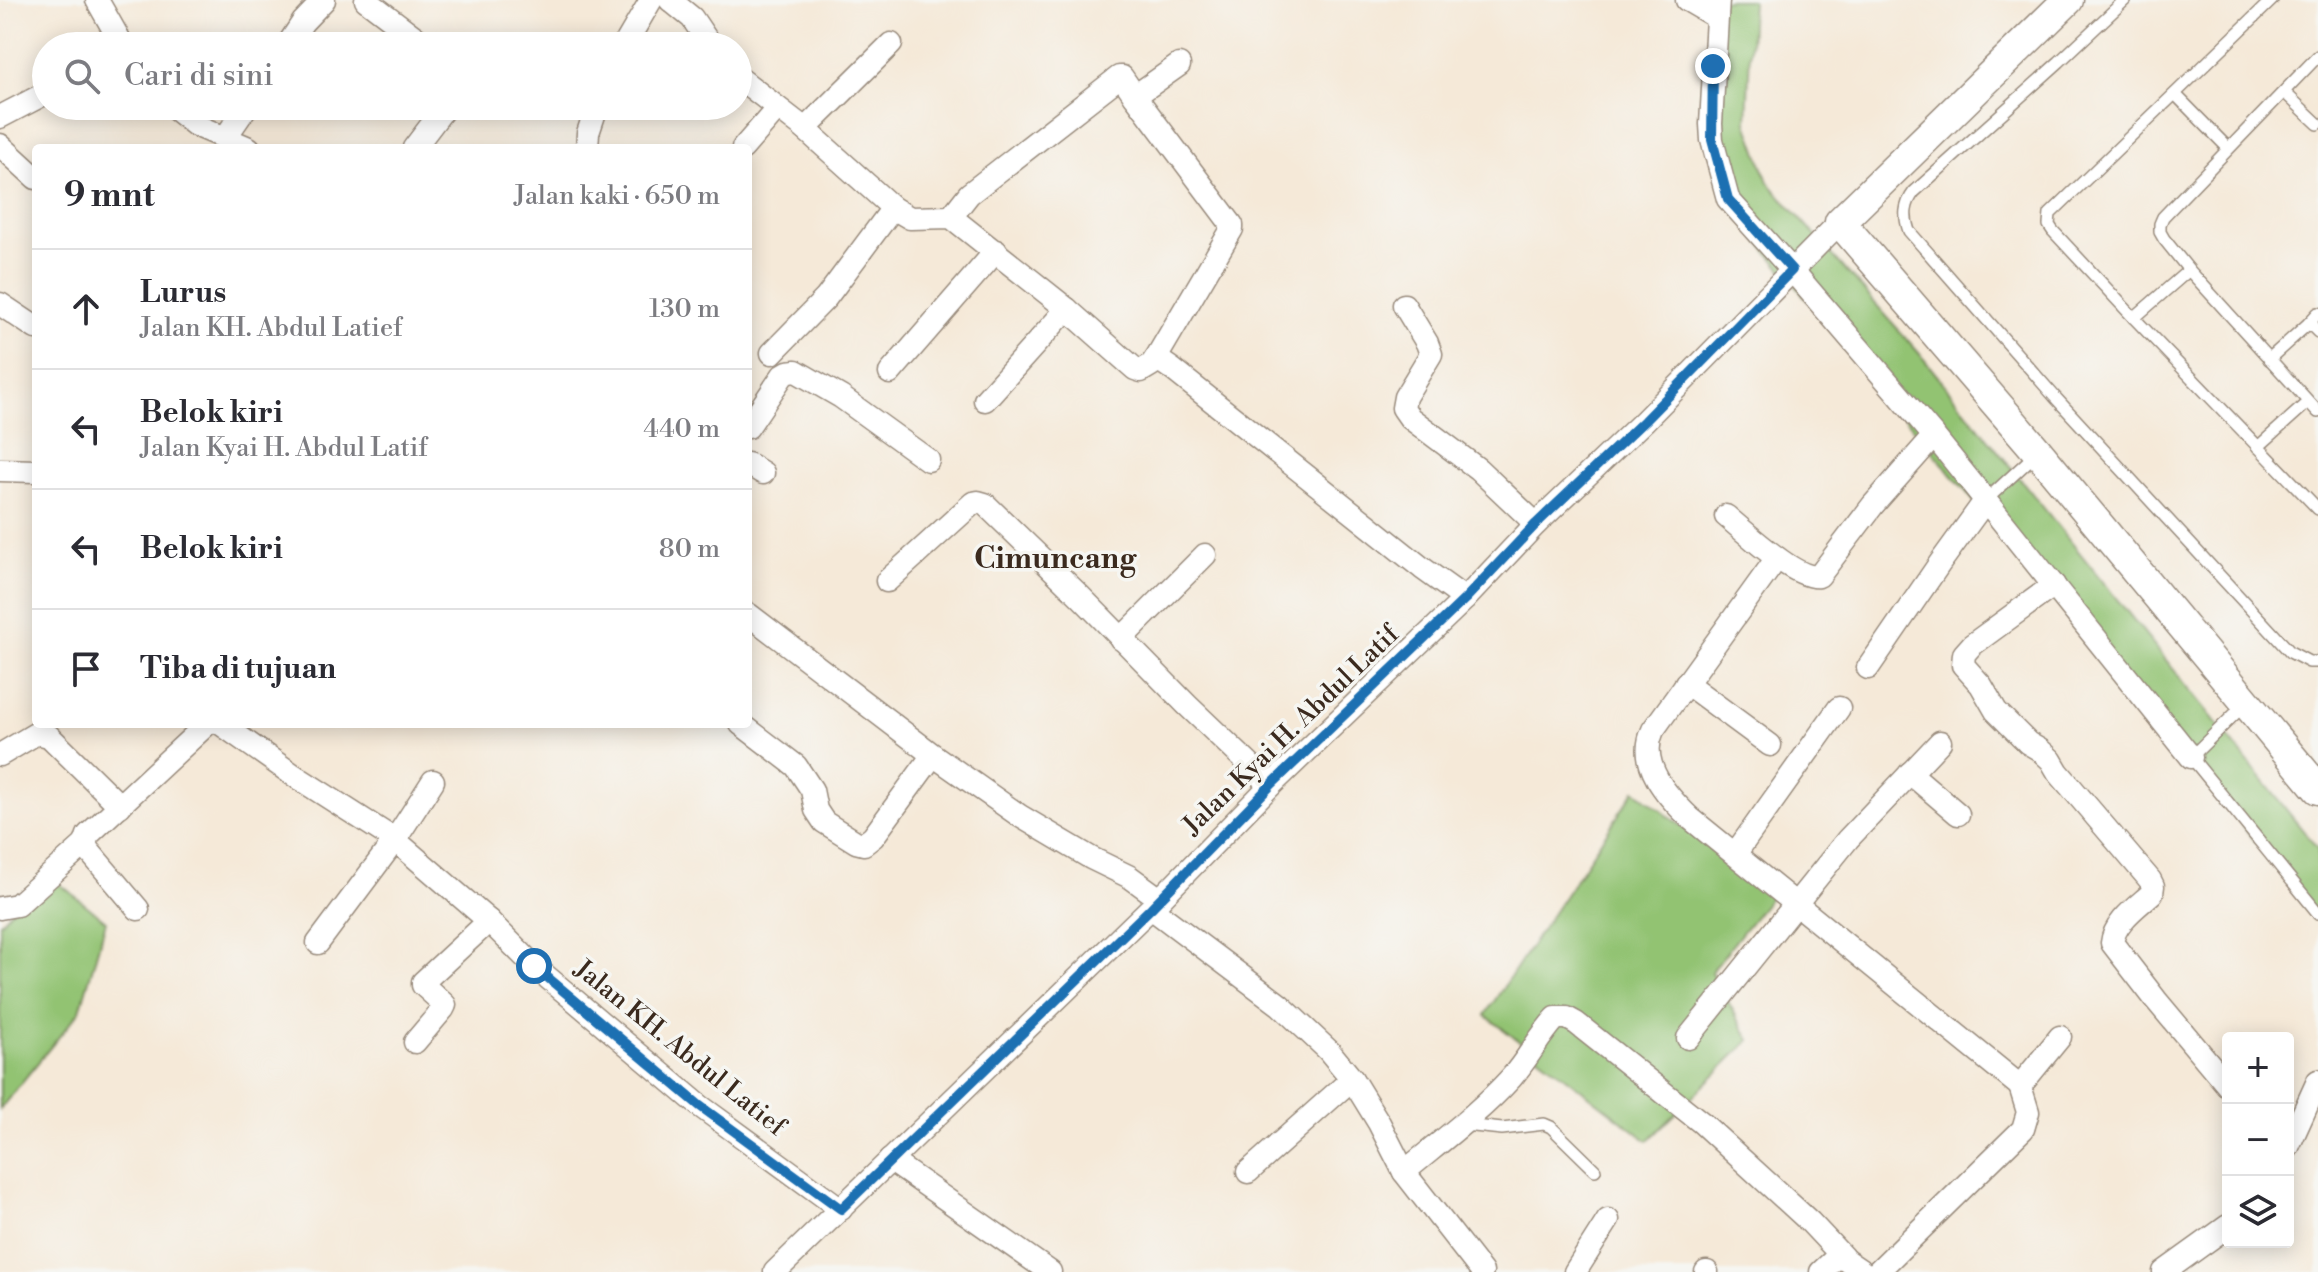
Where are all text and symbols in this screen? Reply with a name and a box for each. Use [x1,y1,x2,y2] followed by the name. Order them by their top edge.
[32,32,752,120] search box
[1695,48,1731,84] route end
[60,54,104,98] icon: search
[124,57,273,95] text: Cari di sini
[64,175,155,217] text: 9 mnt
[514,180,720,212] text: Jalan kaki · 650 m
[140,274,226,312] text: Lurus
[64,287,108,331] icon: ahead
[649,293,720,325] text: 130 m
[140,312,402,344] text: Jalan KH. Abdul Latief
[140,394,283,432] text: Belok kiri
[64,407,108,451] icon: left
[643,413,720,445] text: 440 m
[140,432,428,464] text: Jalan Kyai H. Abdul Latif
[64,527,108,571] icon: left
[140,530,283,568] text: Belok kiri
[659,533,720,565] text: 80 m
[974,540,1137,578] district label: Cimuncang
[1176,617,1407,842] street label: Jalan Kyai H. Abdul Latif
[64,647,108,691] icon: arrive
[140,650,336,688] text: Tiba di tujuan
[516,948,552,984] route start
[567,952,793,1144] street label: Jalan KH. Abdul Latief
[2222,1032,2294,1248] map controls
[2222,1032,2294,1104] button: +
[2222,1104,2294,1176] button: −
[2222,1176,2294,1248] button: layers

